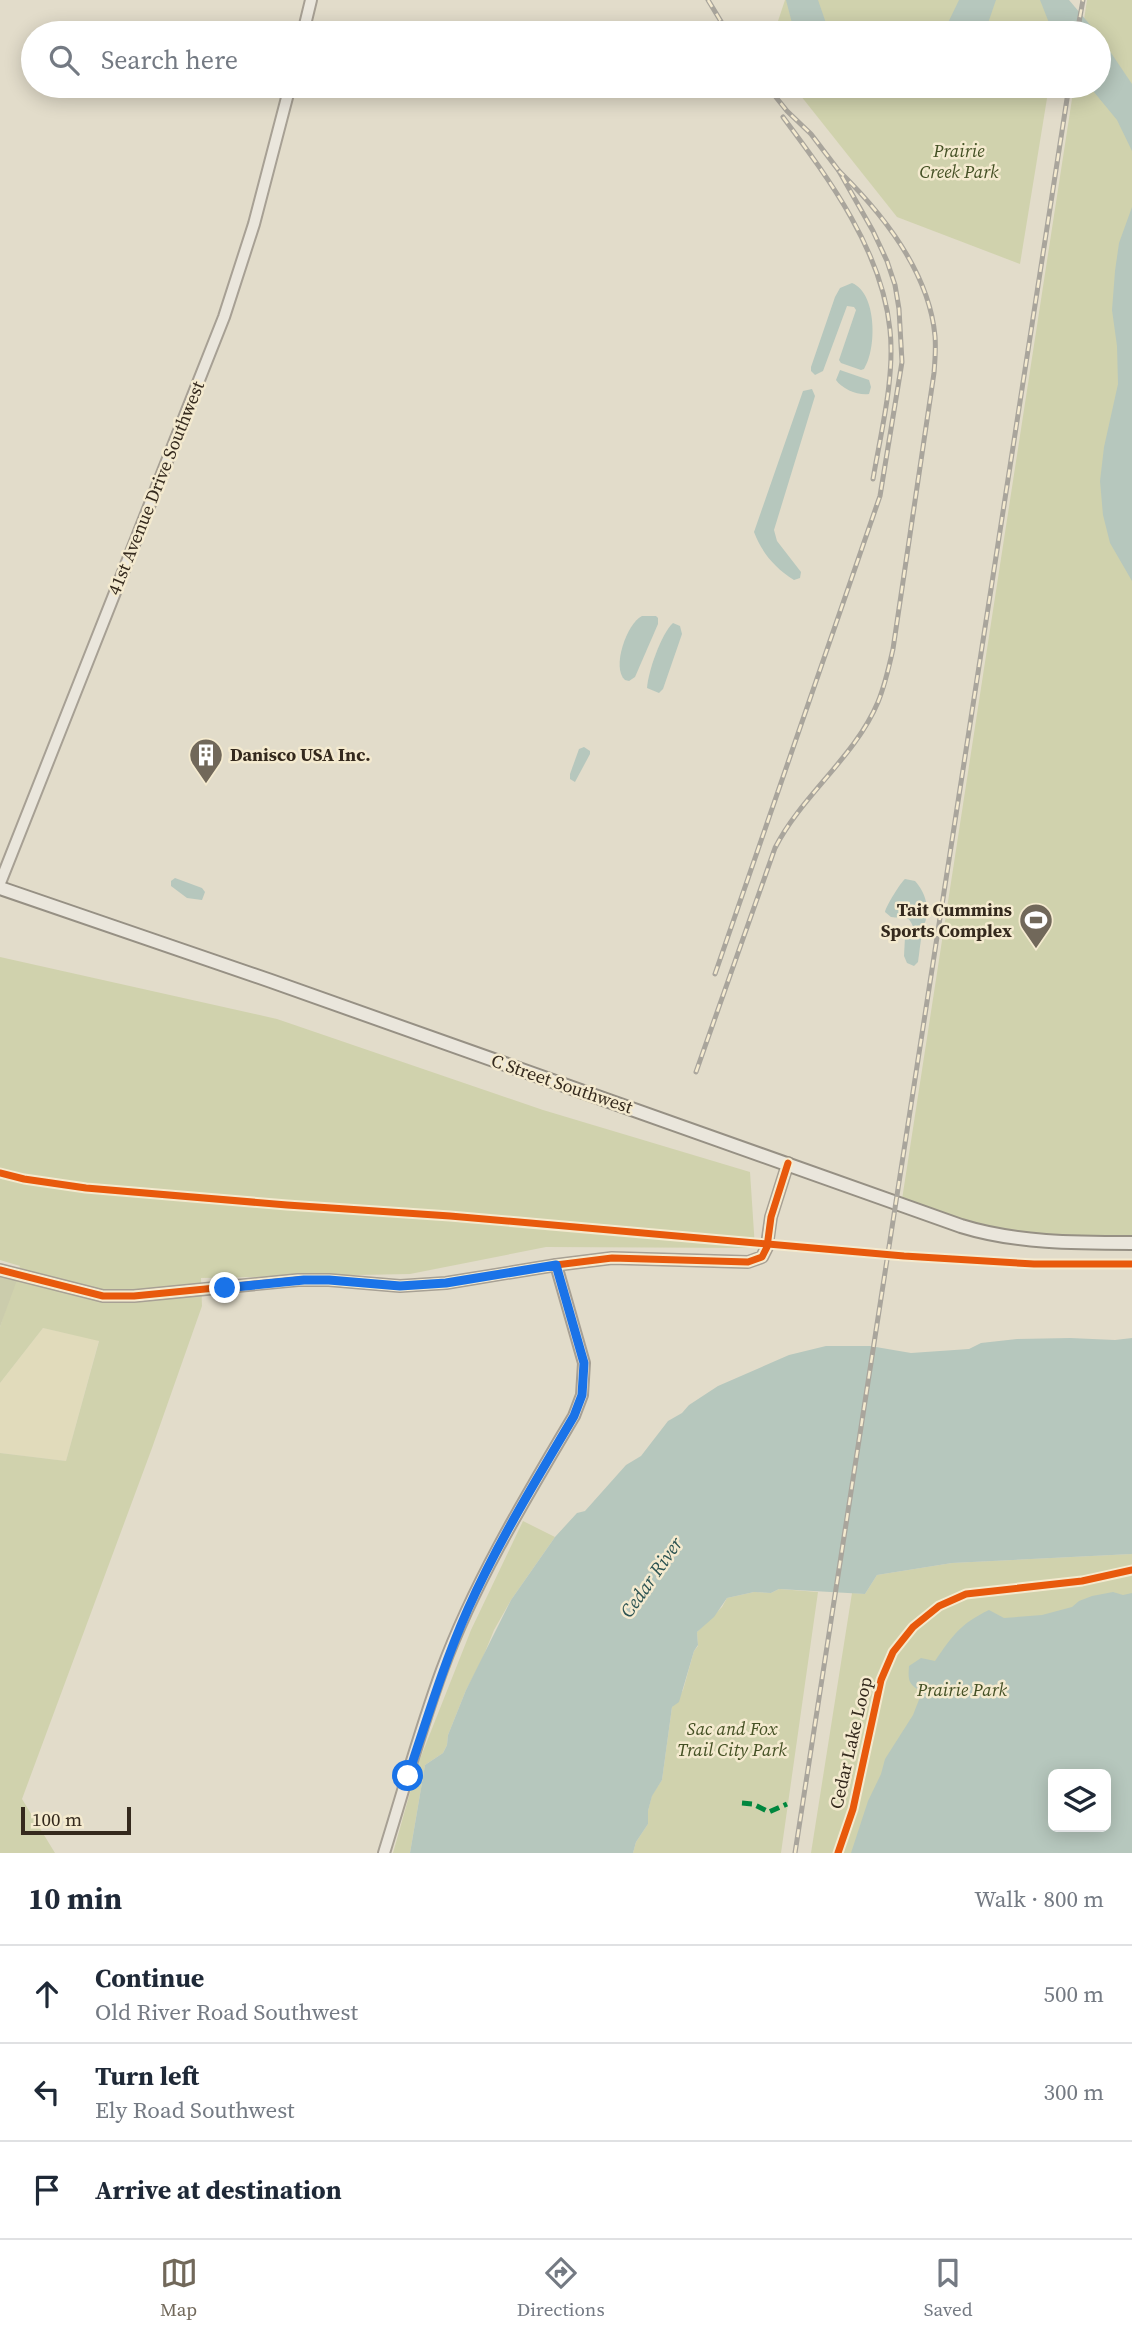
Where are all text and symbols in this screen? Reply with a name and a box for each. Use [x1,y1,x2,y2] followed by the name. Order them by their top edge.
[21,21,1111,98] search box
[45,41,83,79] icon: search
[101,42,238,78] text: Search here
[919,138,999,184] park label: Prairie Creek Park
[101,377,210,598] street label: 41st Avenue Drive Southwest
[187,736,225,785] building icon: Danisco USA Inc.
[230,742,371,767] place label: Danisco USA Inc.
[881,897,1012,943] place label: Tait Cummins Sports Complex
[1017,901,1055,950] sports icon: Tait Cummins Sports Complex
[488,1048,636,1119] street label: C Street Southwest
[209,1272,240,1303] route end
[614,1530,689,1623] water label: Cedar River
[823,1674,878,1811] street label: Cedar Lake Loop
[916,1677,1008,1702] park label: Prairie Park
[677,1716,787,1762] park label: Sac and Fox Trail City Park
[392,1760,423,1791] route start
[1048,1769,1111,1832] map controls
[1048,1769,1111,1832] button: layers
[21,1804,131,1836] scale bar
[32,1806,82,1832] text: 100 m
[28,1878,122,1919] text: 10 min
[974,1883,1104,1915] text: Walk · 800 m
[95,1960,204,1996] text: Continue
[28,1975,66,2013] icon: ahead
[1043,1978,1104,2010] text: 500 m
[95,1996,358,2028] text: Old River Road Southwest
[95,2058,199,2094] text: Turn left
[28,2073,66,2111] icon: left
[1043,2076,1104,2108] text: 300 m
[95,2094,295,2126] text: Ely Road Southwest
[28,2171,66,2209] icon: arrive
[95,2172,342,2208] text: Arrive at destination
[160,2254,198,2322] tab: Map
[517,2254,605,2322] tab: Directions
[924,2254,972,2322] tab: Saved

